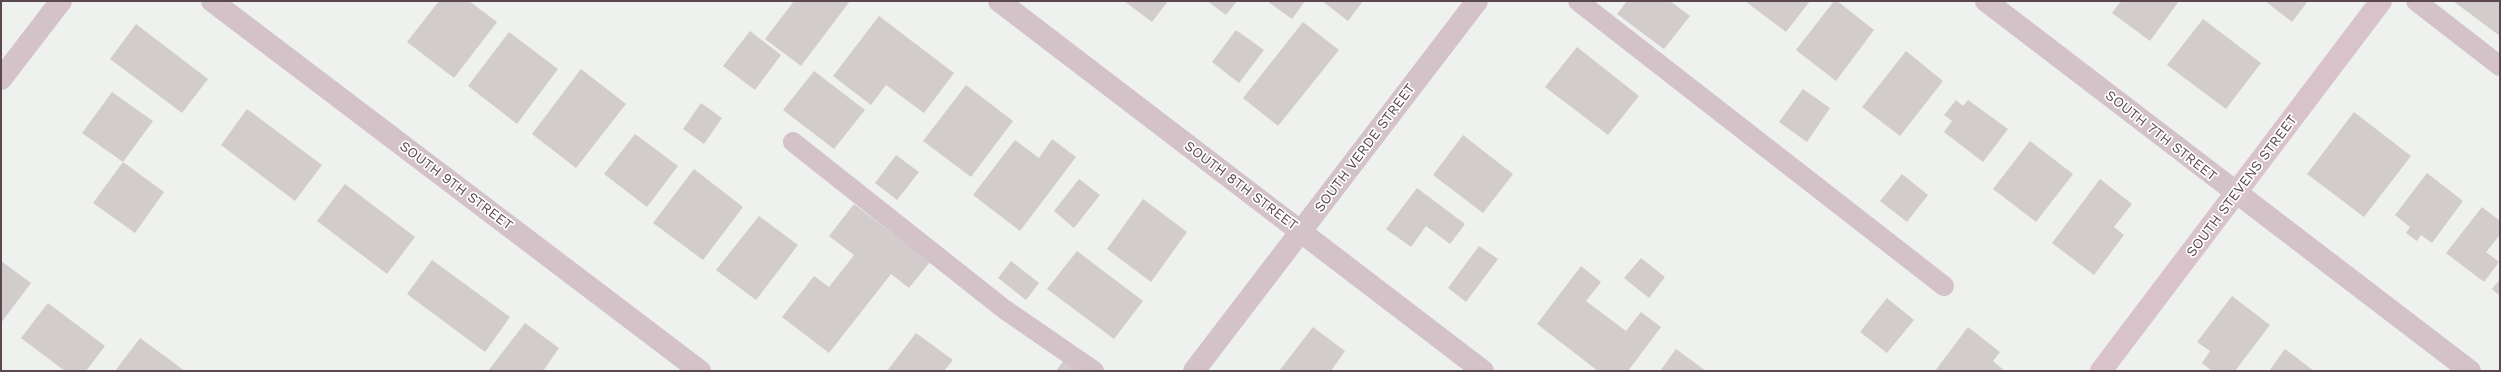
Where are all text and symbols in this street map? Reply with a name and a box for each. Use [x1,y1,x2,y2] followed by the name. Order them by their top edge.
[1311,80,1419,216] street label: SOUTH VERDE STREET
[2102,87,2220,185] street label: SOUTH 7TH STREET
[2183,112,2301,260] street label: SOUTH STEVENS STREET
[396,138,516,234] street label: SOUTH 9TH STREET
[1181,138,1301,234] street label: SOUTH 8TH STREET

